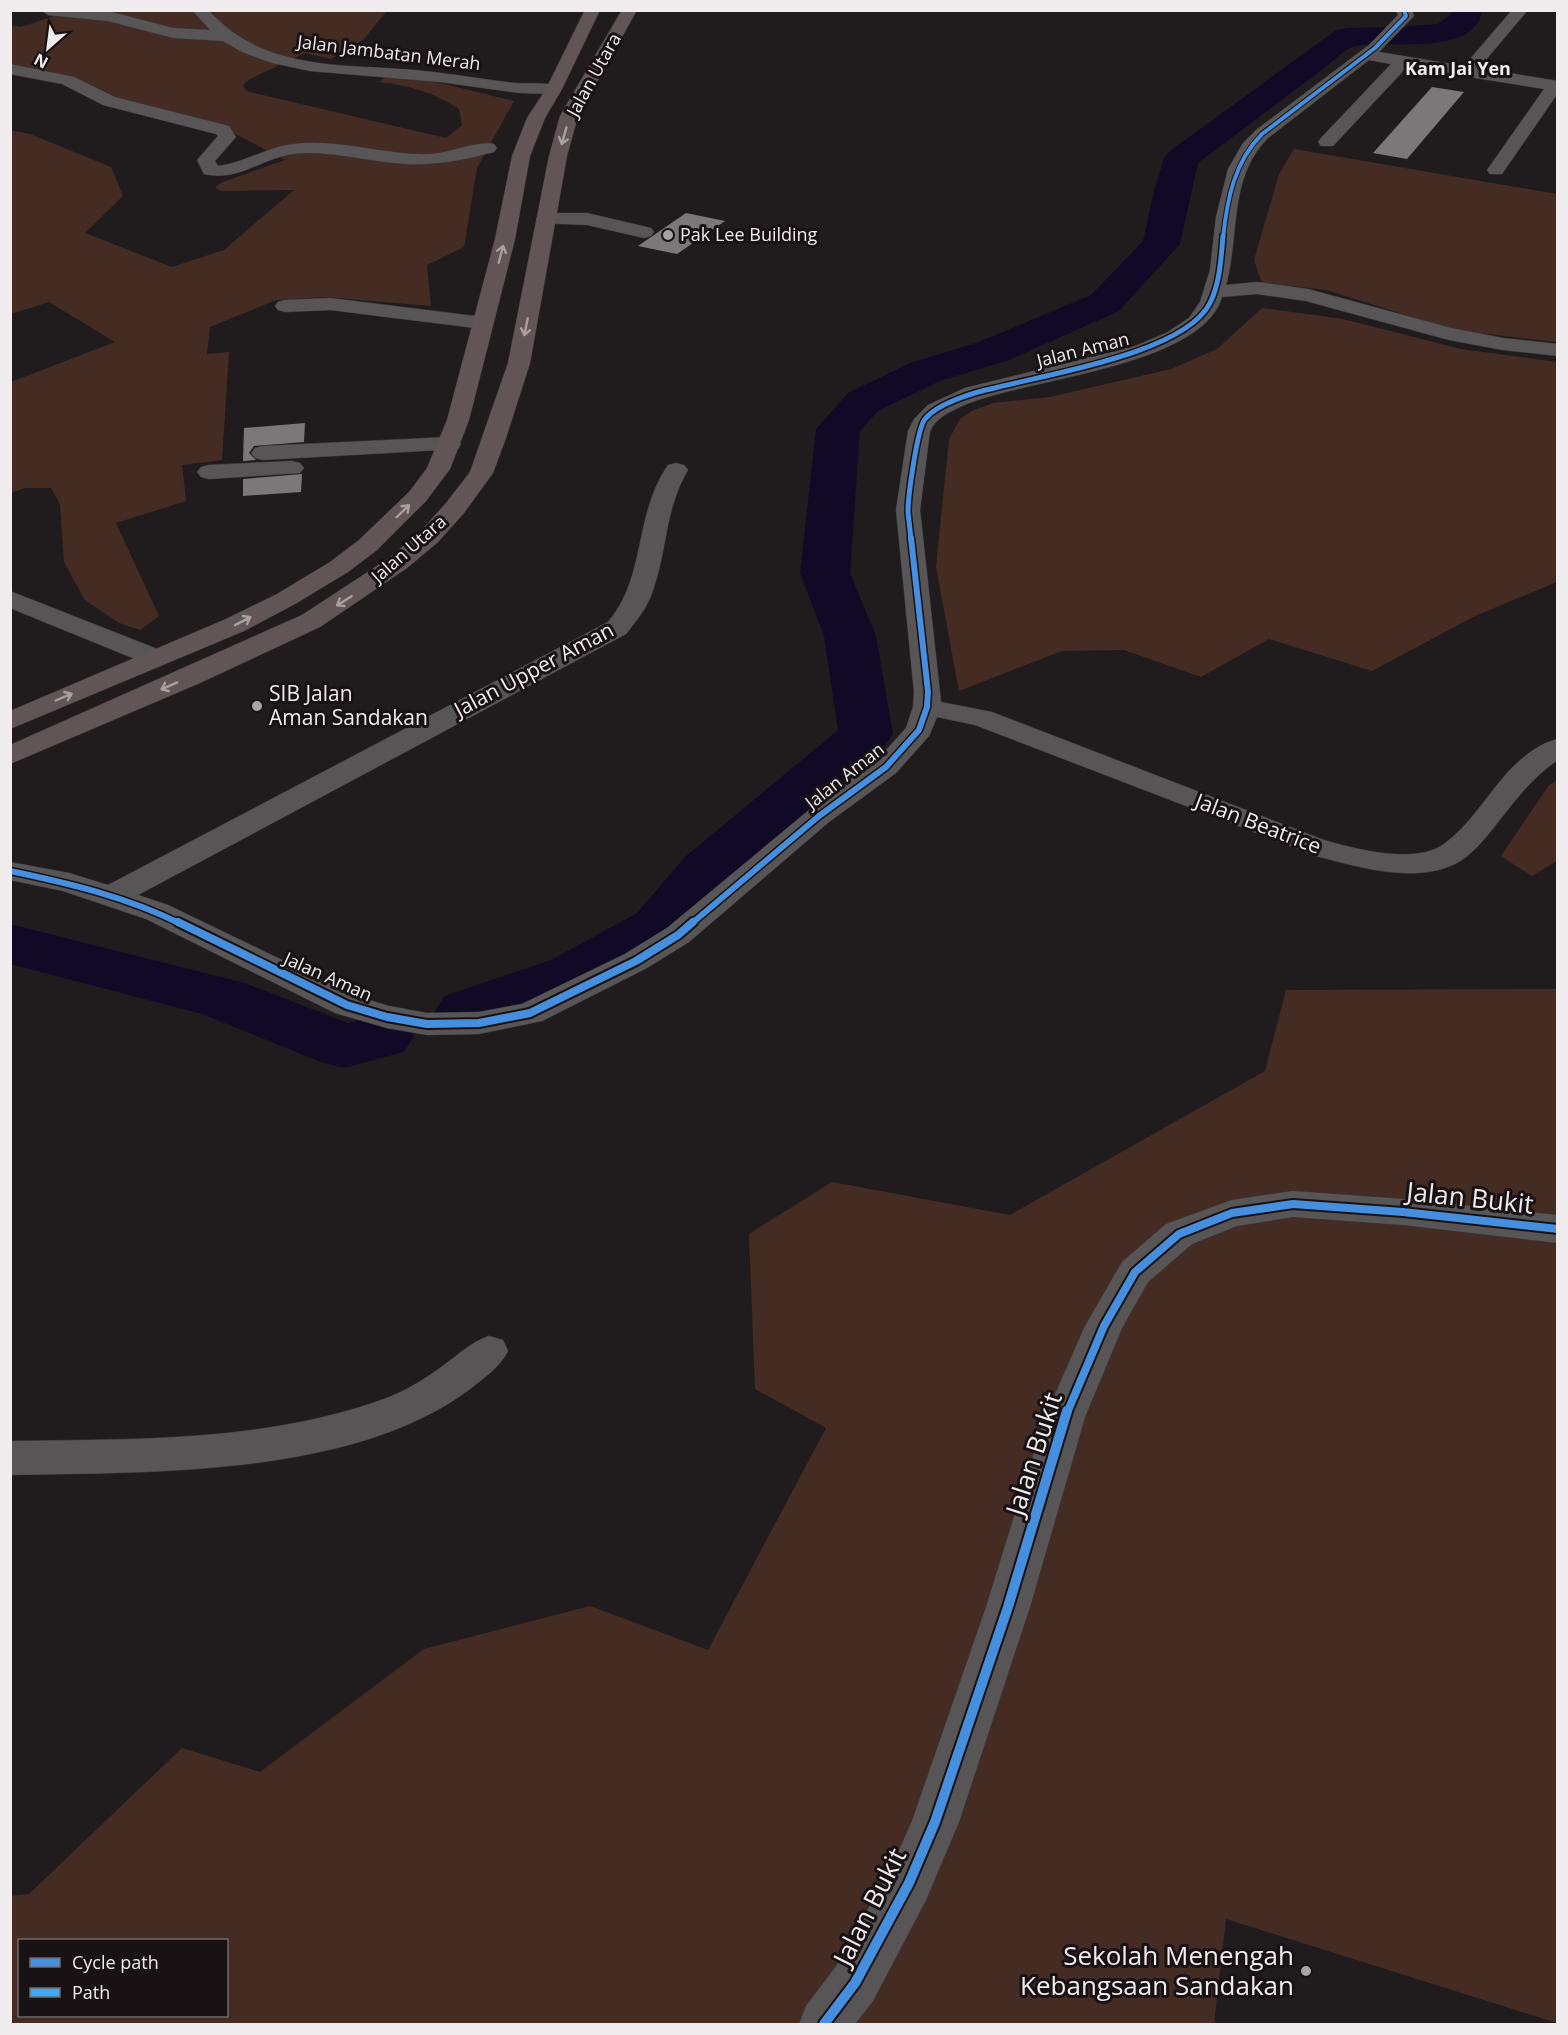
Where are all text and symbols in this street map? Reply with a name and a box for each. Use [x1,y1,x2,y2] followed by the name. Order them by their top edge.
[18,18,78,78] north arrow
[559,28,626,122] street label: Jalan Utara
[294,29,482,75] street label: Jalan Jambatan Merah
[30,48,52,74] text: N
[1405,56,1511,80] district label: Kam Jai Yen
[557,126,569,145] one-way arrow
[680,222,818,246] place label: Pak Lee Building
[661,228,675,242] marker: Pak Lee Building
[496,245,508,264] one-way arrow
[520,317,531,336] one-way arrow
[1032,326,1131,373] street label: Jalan Aman
[395,503,410,518] one-way arrow
[364,509,451,589] street label: Jalan Utara
[336,595,353,607] one-way arrow
[234,614,252,626] one-way arrow
[447,615,618,724] street label: Jalan Upper Aman
[269,679,428,731] place label: SIB Jalan Aman Sandakan
[160,681,178,693] one-way arrow
[54,691,73,702] one-way arrow
[250,699,264,713] marker: SIB Jalan Aman Sandakan
[798,737,889,815] street label: Jalan Aman
[1189,785,1325,860] street label: Jalan Beatrice
[279,945,376,1006] street label: Jalan Aman
[1402,1172,1535,1222] street label: Jalan Bukit
[995,1388,1070,1523] street label: Jalan Bukit
[823,1842,914,1974] street label: Jalan Bukit
[1020,1937,1294,2003] place label: Sekolah Menengah Kebangsaan Sandakan
[18,1939,228,2017] legend
[72,1950,159,1974] text: Cycle path
[1299,1964,1313,1978] marker: Sekolah Menengah Kebangsaan Sandakan
[72,1980,110,2004] text: Path

